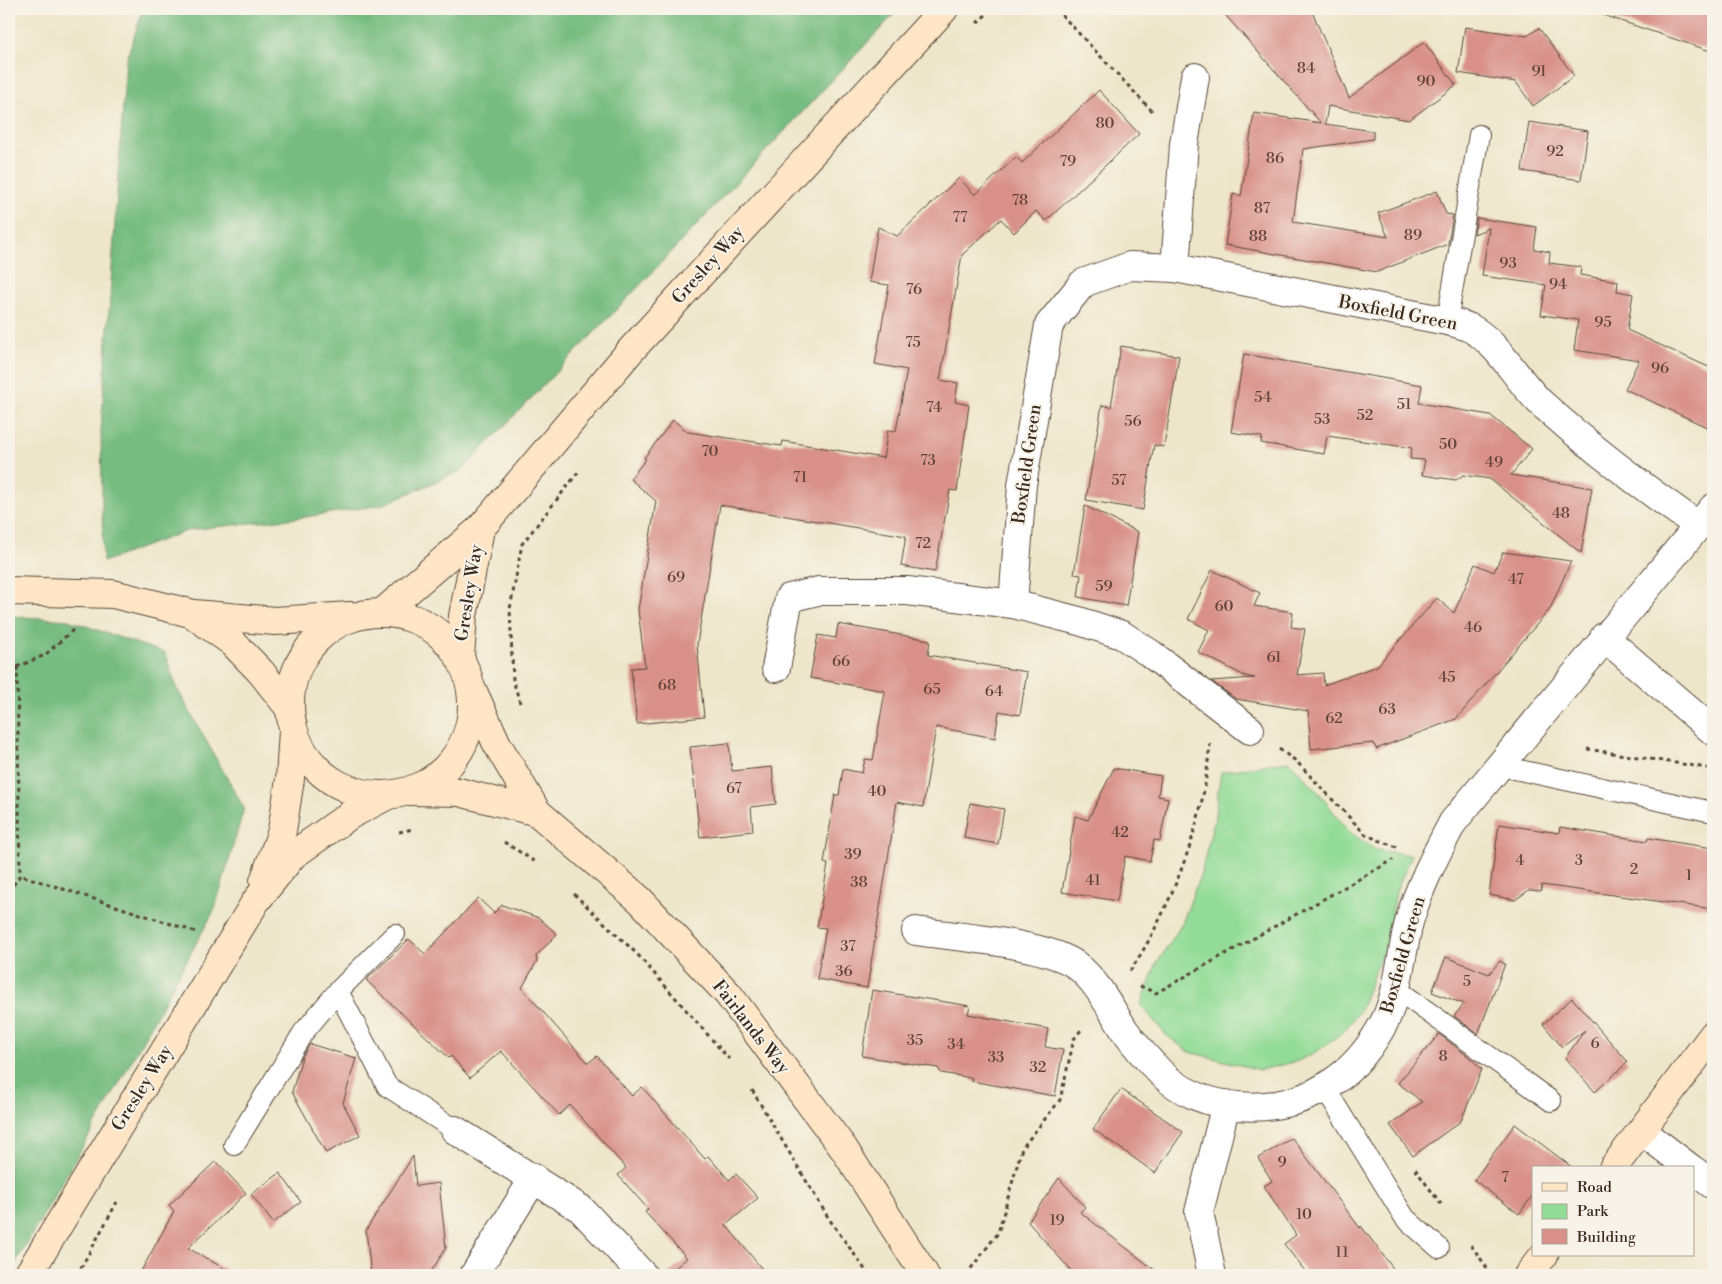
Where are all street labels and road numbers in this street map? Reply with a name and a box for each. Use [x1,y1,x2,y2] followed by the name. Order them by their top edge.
[667,221,749,309] street label: Gresley Way
[1336,290,1460,336] street label: Boxfield Green
[1007,402,1047,526] street label: Boxfield Green
[450,543,488,643] street label: Gresley Way
[1375,894,1431,1017] street label: Boxfield Green
[707,975,795,1079] street label: Fairlands Way
[106,1040,178,1135] street label: Gresley Way

